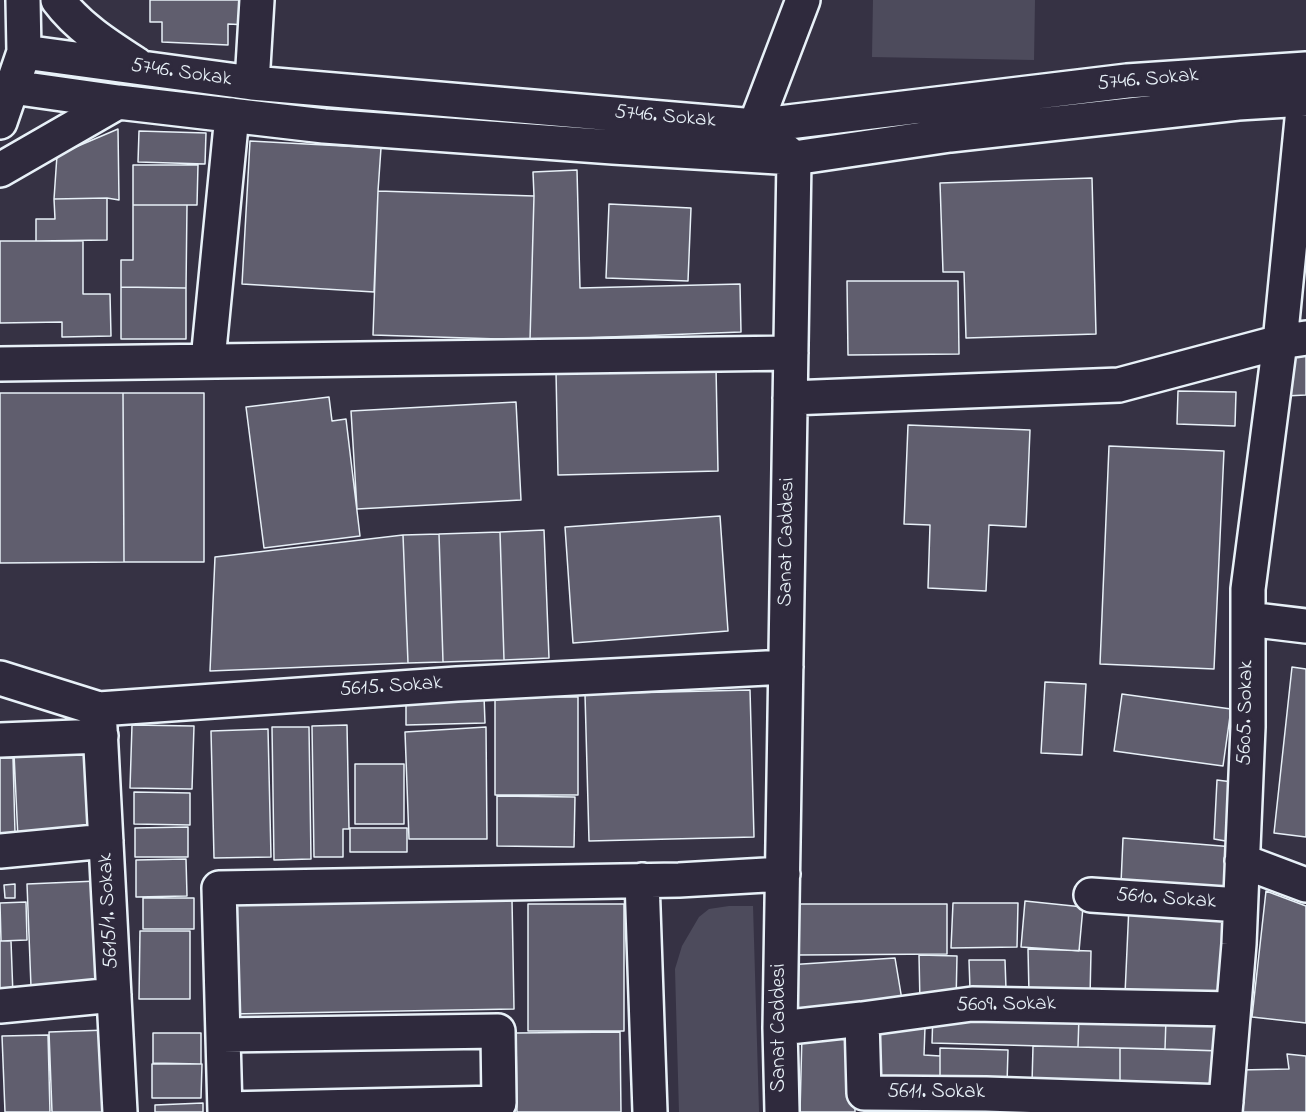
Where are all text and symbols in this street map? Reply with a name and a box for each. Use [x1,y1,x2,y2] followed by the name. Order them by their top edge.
[129,54,233,94] street label: 5746. Sokak
[1096,64,1200,98] street label: 5746. Sokak
[613,101,717,135] street label: 5746. Sokak
[774,477,802,607] street label: Sanat Caddesi
[1233,660,1261,766] street label: 5605. Sokak
[339,672,443,704] street label: 5615. Sokak
[94,852,126,970] street label: 5615/1. Sokak
[1115,884,1217,916] street label: 5610. Sokak
[768,963,794,1093] street label: Sanat Caddesi
[956,993,1056,1019] street label: 5609. Sokak
[887,1081,985,1107] street label: 5611. Sokak

